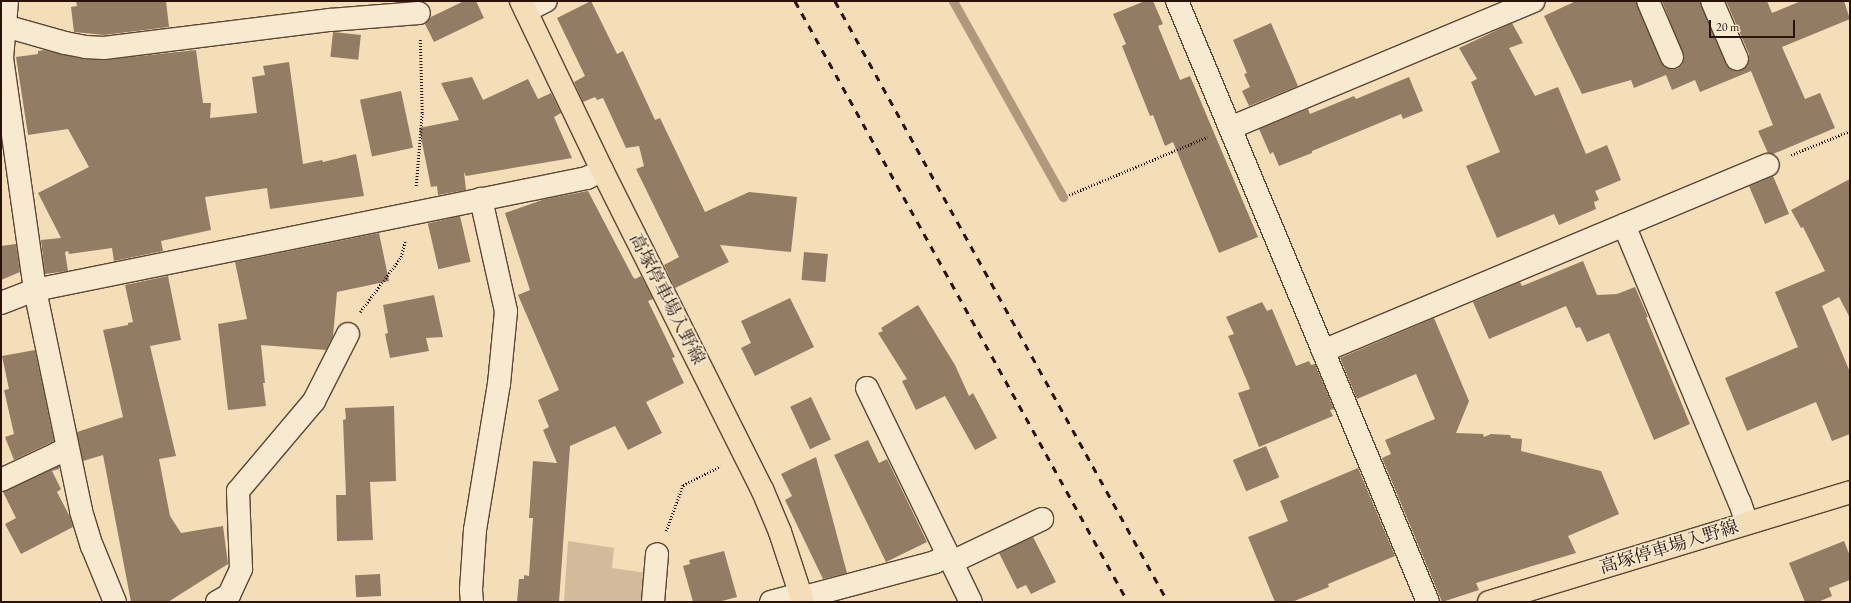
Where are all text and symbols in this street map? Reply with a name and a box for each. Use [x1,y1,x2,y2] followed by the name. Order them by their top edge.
[1711,12,1797,38] scale bar
[1716,19,1739,35] text: 20 m
[625,230,709,368] street label: 高塚停車場入野線
[1597,516,1741,578] street label: 高塚停車場入野線

